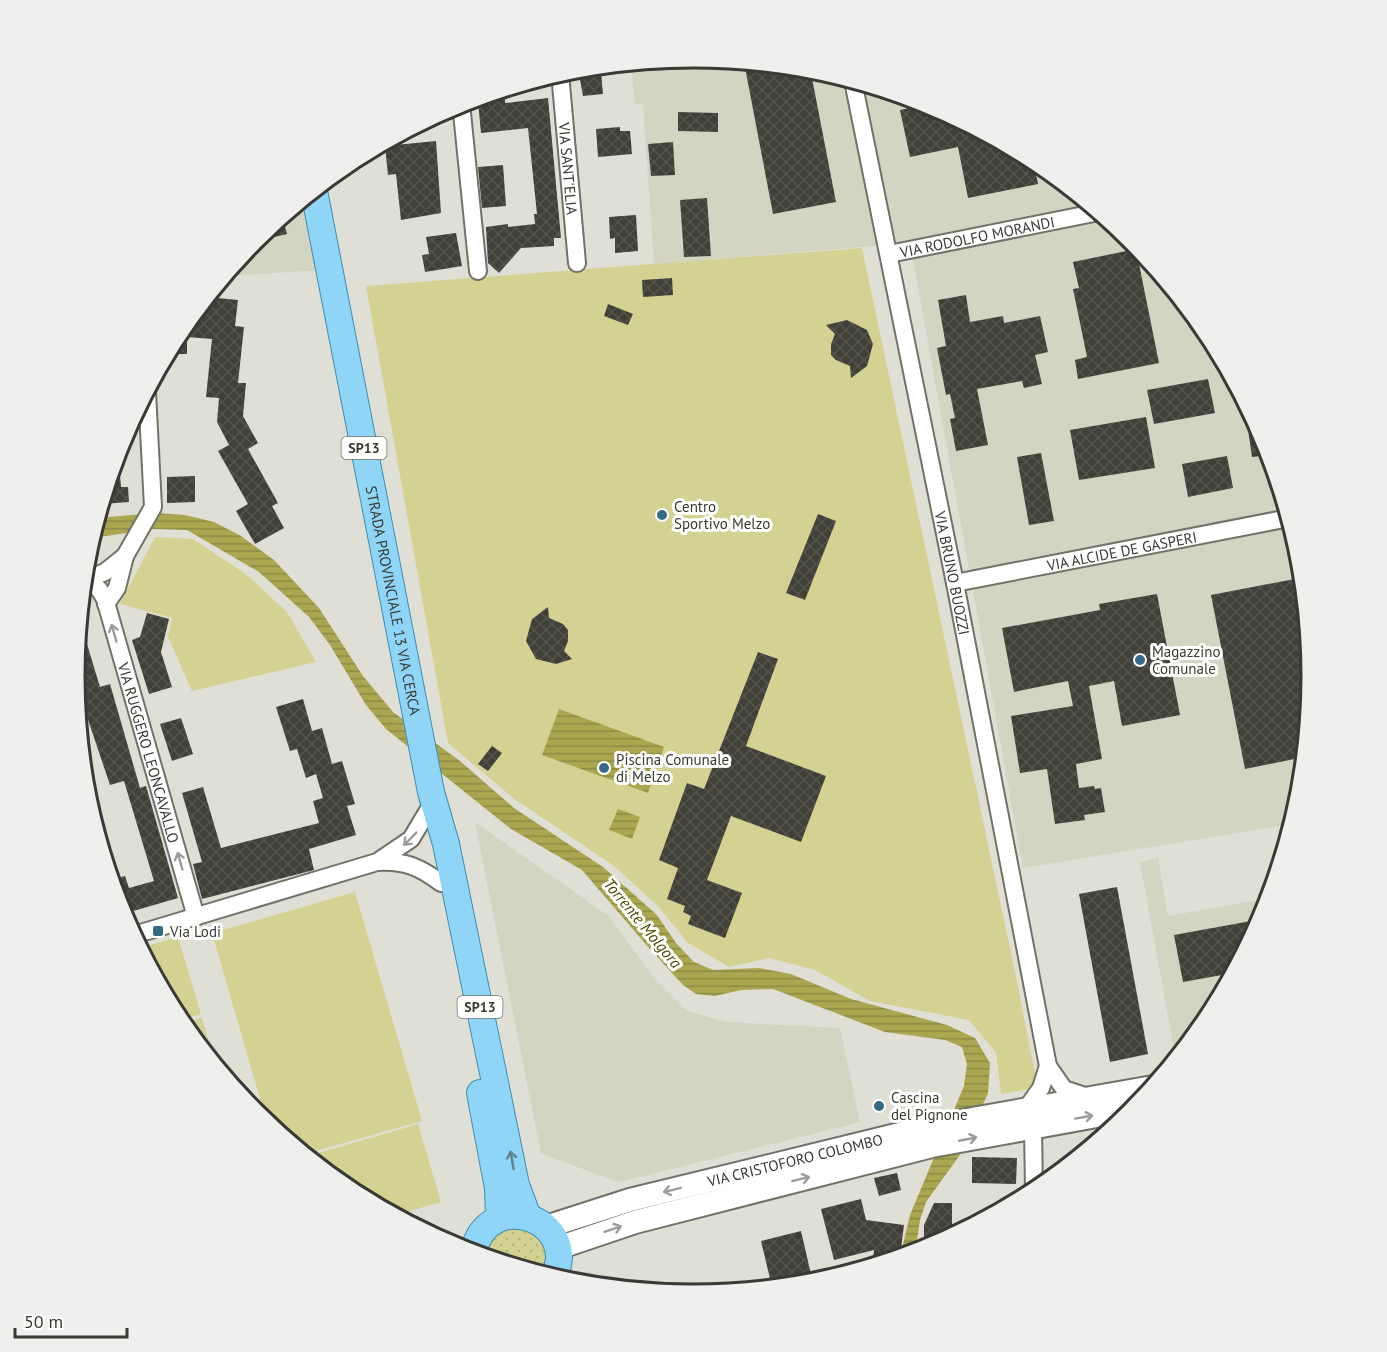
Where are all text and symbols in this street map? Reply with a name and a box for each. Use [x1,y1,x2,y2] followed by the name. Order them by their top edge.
[555,121,582,216] street label: VIA SANT'ELIA
[897,212,1056,261] street label: VIA RODOLFO MORANDI
[342,437,386,459] road number: SP13
[362,484,425,717] street label: STRADA PROVINCIALE 13 VIA CERCA
[674,497,770,533] place label: Centro Sportivo Melzo
[655,508,669,522] marker: Centro Sportivo Melzo
[931,508,974,637] street label: VIA BRUNO BUOZZI
[1044,527,1199,575] street label: VIA ALCIDE DE GASPERI
[108,624,119,643] one-way arrow
[1152,642,1220,678] place label: Magazzino Comunale
[1133,653,1147,667] marker: Magazzino Comunale
[114,659,184,845] street label: VIA RUGGERO LEONCAVALLO
[616,750,729,786] place label: Piscina Comunale di Melzo
[597,761,611,775] marker: Piscina Comunale di Melzo
[403,831,418,846] one-way arrow
[174,852,185,871] one-way arrow
[600,874,686,972] water label: Torrente Molgora
[169,922,221,941] place label: Via Lodi
[151,924,165,938] marker: Via Lodi
[458,996,502,1018] road number: SP13
[891,1088,968,1124] place label: Cascina del Pignone
[872,1099,886,1113] marker: Cascina del Pignone
[1074,1112,1093,1123] one-way arrow
[704,1129,885,1191] street label: VIA CRISTOFORO COLOMBO
[957,1133,977,1144] one-way arrow
[506,1151,517,1171] one-way arrow
[792,1172,811,1184] one-way arrow
[663,1184,682,1196] one-way arrow
[603,1223,622,1234] one-way arrow
[15,1301,128,1339] scale bar
[24,1310,63,1333] text: 50 m

